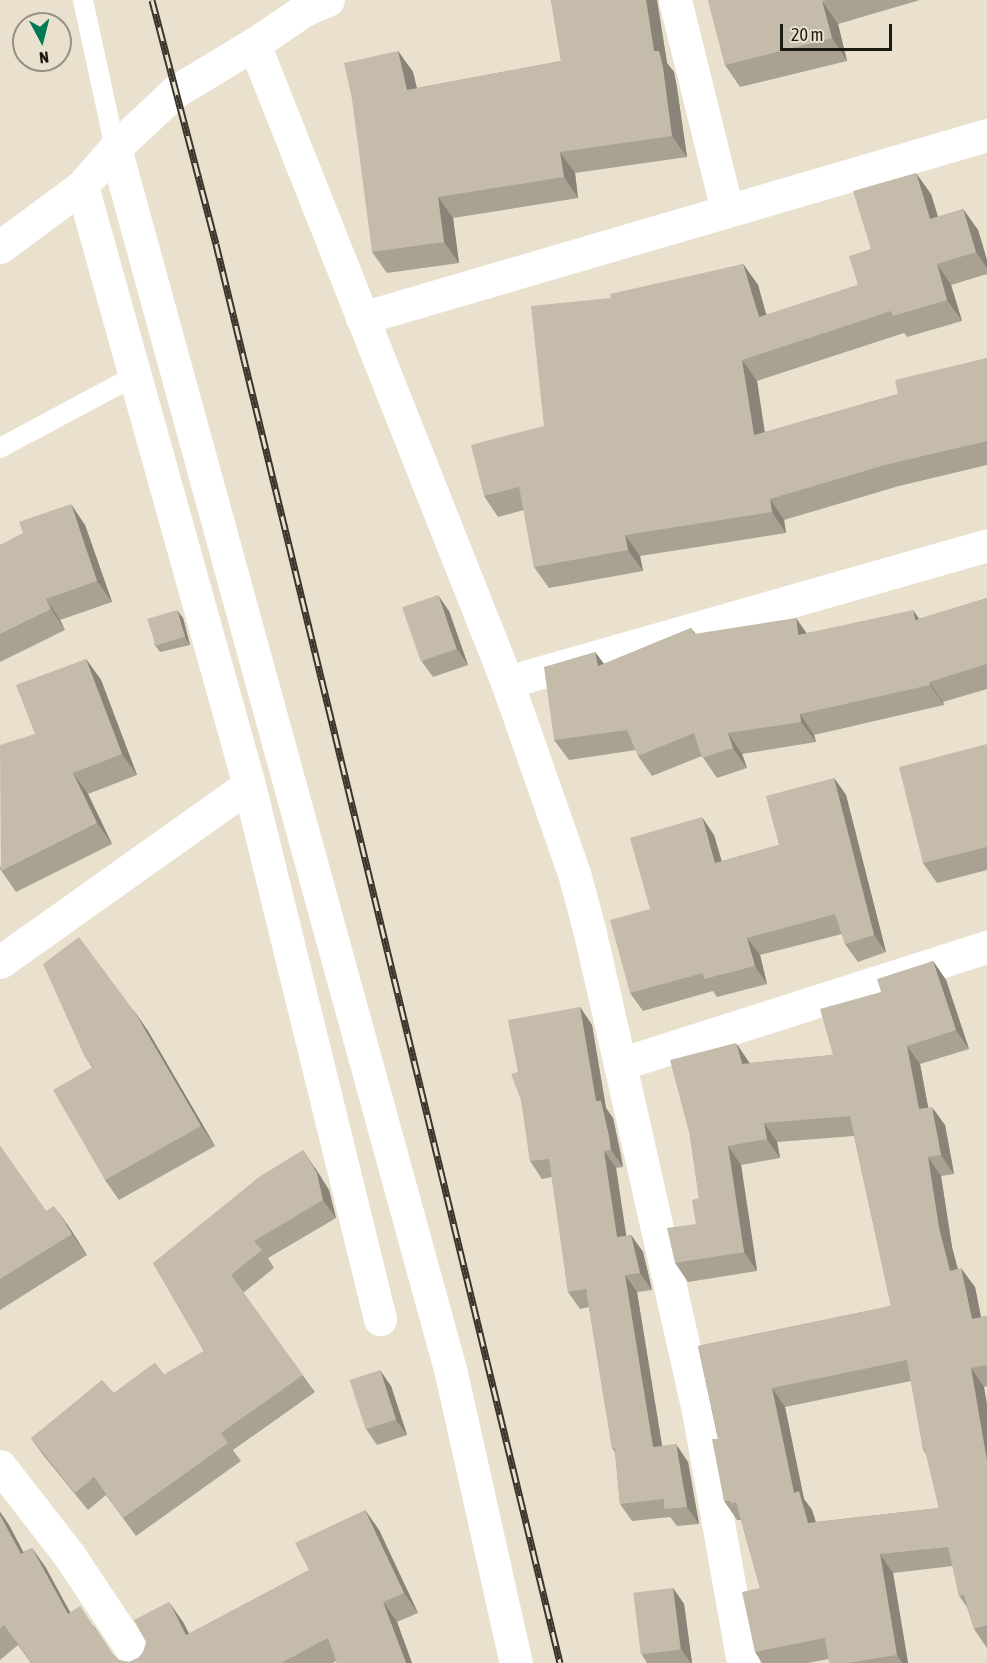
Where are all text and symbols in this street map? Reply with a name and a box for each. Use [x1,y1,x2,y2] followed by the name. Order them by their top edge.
[12,12,72,72] north arrow
[783,12,896,50] scale bar
[791,24,823,45] text: 20 m
[38,48,50,67] text: N

